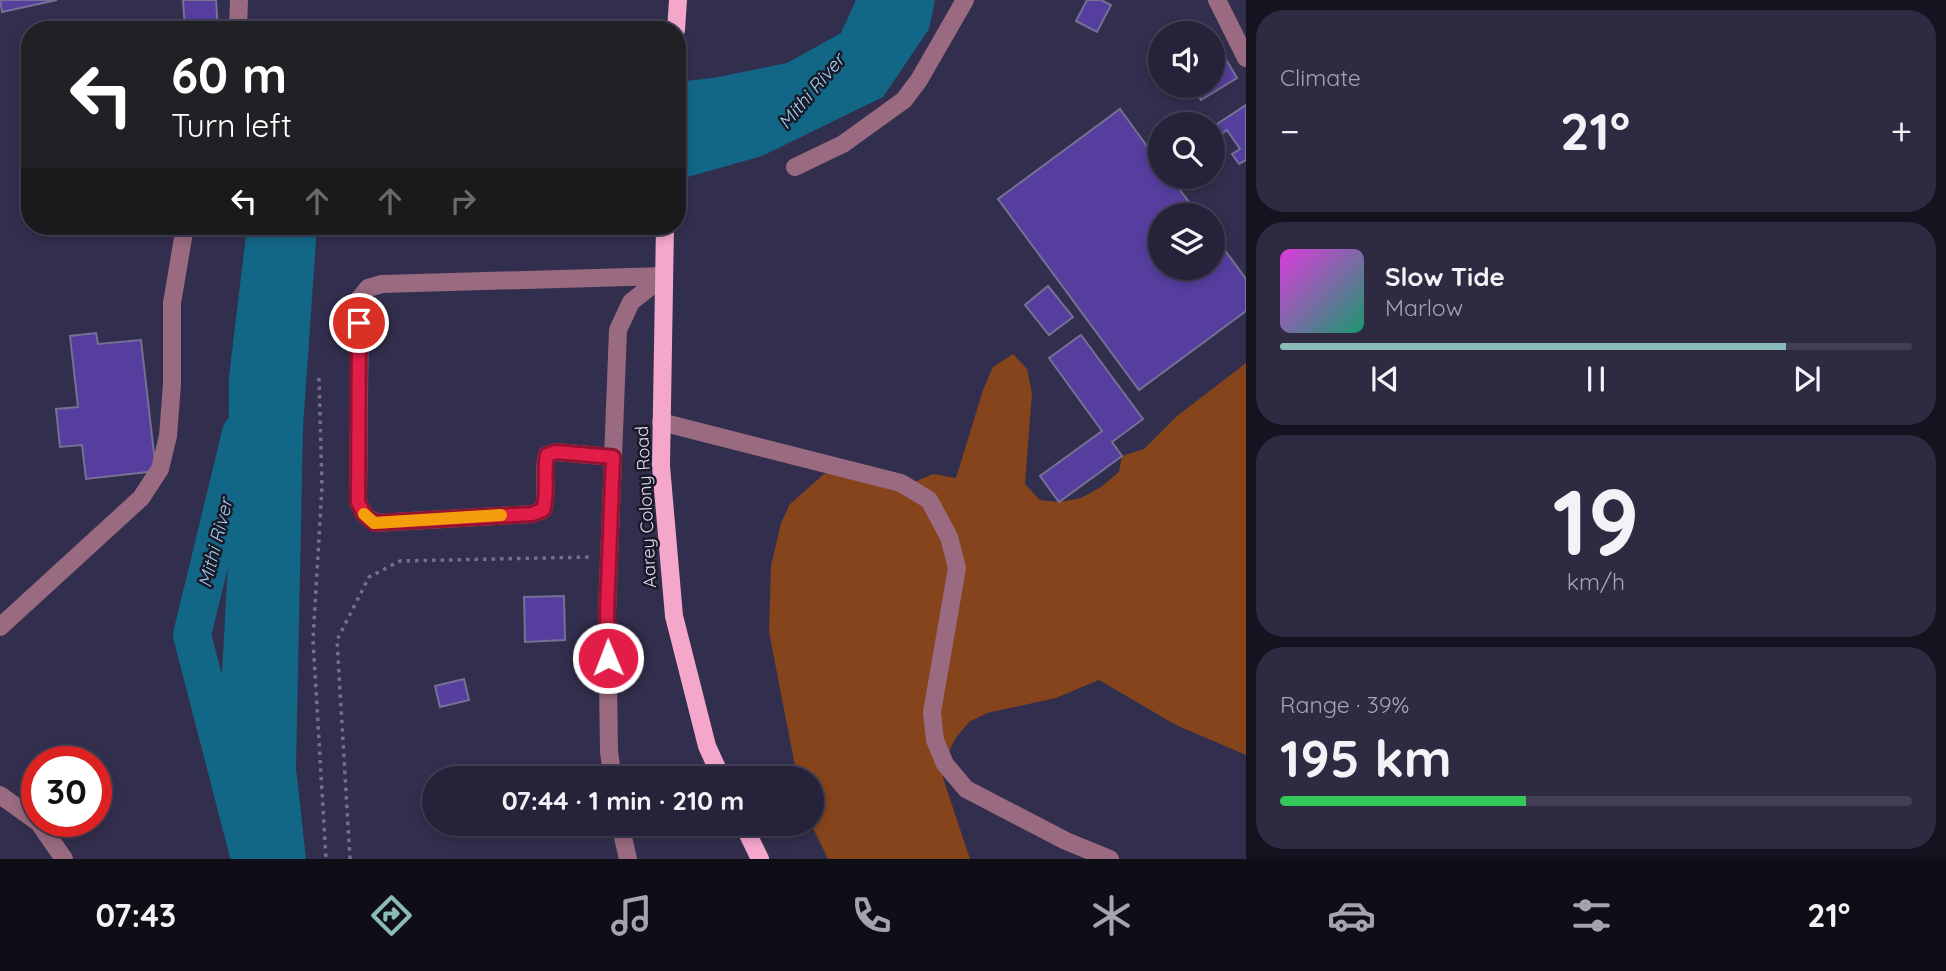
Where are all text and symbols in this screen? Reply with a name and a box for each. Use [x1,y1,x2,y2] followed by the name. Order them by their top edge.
[1148,21,1225,280] map controls
[1148,21,1225,98] button: sound
[171,44,287,105] text: 60 m
[773,46,851,134] water label: Mithi River
[56,49,147,140] icon: left
[1280,63,1361,92] text: Climate
[1560,98,1630,163] text: 21°
[171,105,292,145] text: Turn left
[1280,107,1300,155] text: −
[1891,107,1912,155] text: +
[1148,112,1225,189] button: search
[225,182,263,220] icon: left
[298,182,336,220] icon: ahead
[371,182,409,220] icon: ahead
[444,182,482,220] icon: right
[1148,203,1225,280] button: layers
[1385,260,1505,293] text: Slow Tide
[329,293,389,353] pin
[1385,293,1463,322] text: Marlow
[340,304,378,342] icon: arrive
[1366,360,1404,398] icon: previous
[1577,360,1615,398] icon: pause
[1788,360,1826,398] icon: next
[630,425,661,589] street label: Aarey Colony Road
[1552,464,1640,578] text: 19
[192,493,238,590] water label: Mithi River
[1567,567,1625,596] text: km/h
[571,621,645,695] position arrow
[1280,690,1409,719] text: Range · 39%
[1280,725,1452,790] text: 195 km
[21,746,112,837] speed limit sign: 30
[502,784,744,817] text: 07:44 · 1 min · 210 m
[367,891,416,940] icon: directions
[607,891,656,940] icon: music
[847,891,896,940] icon: phone
[1087,891,1136,940] icon: climate
[1327,891,1376,940] icon: car
[1567,891,1616,940] icon: filters
[96,895,176,935] text: 07:43
[1807,895,1850,935] text: 21°

